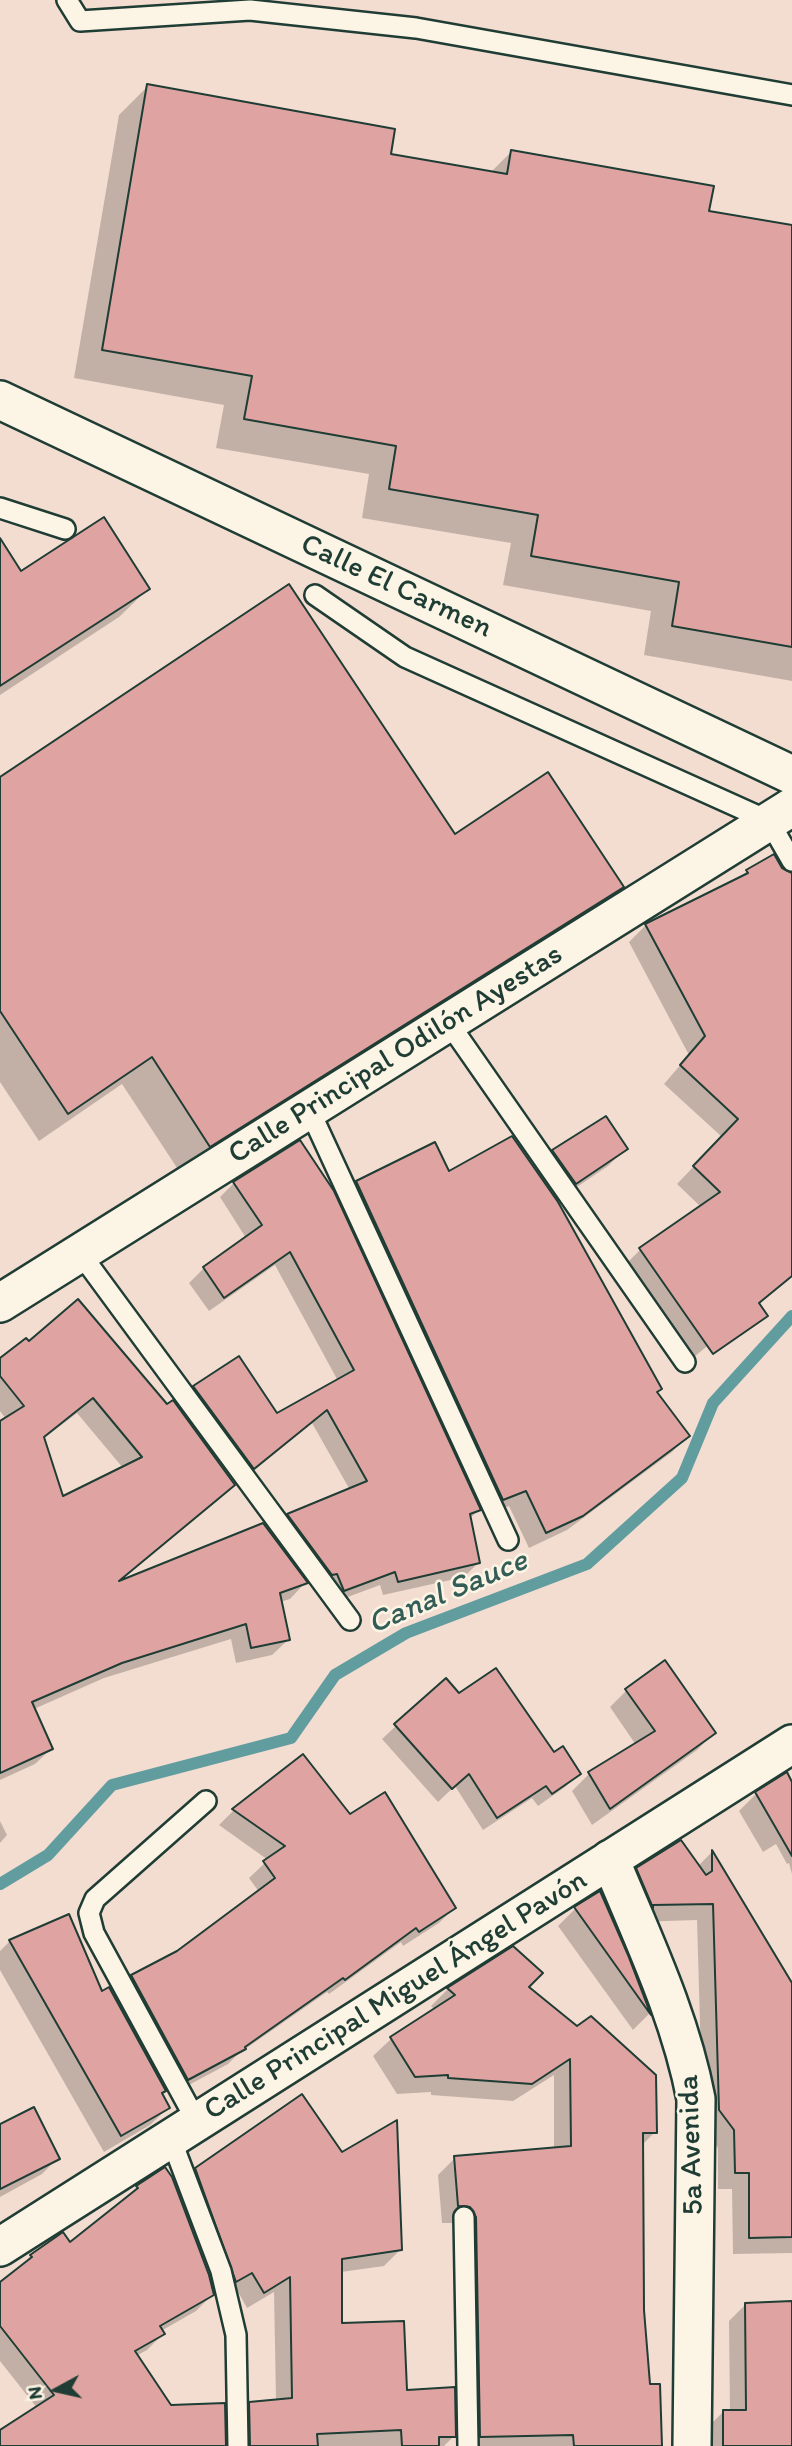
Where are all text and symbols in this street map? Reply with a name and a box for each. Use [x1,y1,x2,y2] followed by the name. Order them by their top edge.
[295,527,497,647] street label: Calle El Carmen
[222,937,570,1173] street label: Calle Principal Odilón Ayestas
[362,1542,534,1644] water label: Canal Sauce
[198,1863,594,2129] street label: Calle Principal Miguel Ángel Pavón
[672,2074,712,2216] street label: 5a Avenida
[21,2355,91,2425] north arrow
[22,2385,47,2401] text: N

